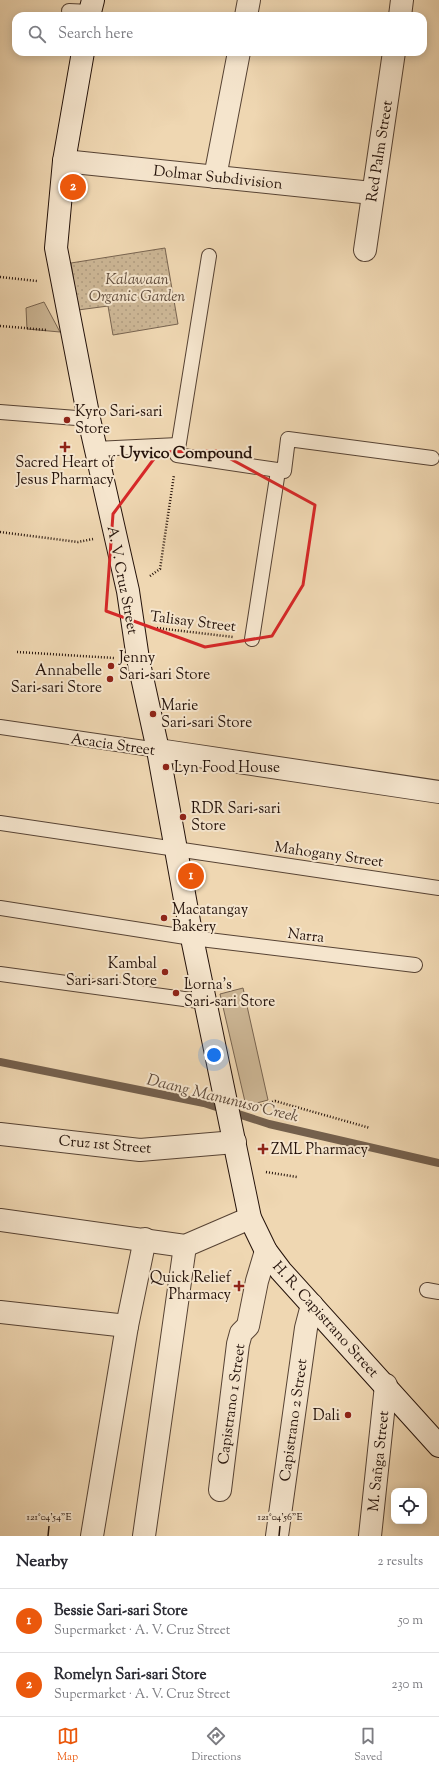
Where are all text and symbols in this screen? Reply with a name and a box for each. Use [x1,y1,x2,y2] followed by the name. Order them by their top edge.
[12,12,427,56] search box
[26,23,48,45] icon: search
[58,24,133,45] text: Search here
[362,99,399,204] street label: Red Palm Street
[152,161,284,196] street label: Dolmar Subdivision
[60,172,86,202] pin: 2
[89,270,185,308] park label: Kalawaan Organic Garden
[75,402,163,440] place label: Kyro Sari-sari Store
[62,415,72,425] marker: Kyro Sari-sari Store
[60,442,70,452] marker: Sacred Heart of Jesus Pharmacy
[120,443,253,466] district label: Uyvico Compound
[15,453,116,491] place label: Sacred Heart of Jesus Pharmacy
[101,524,142,636] street label: A. V. Cruz Street
[149,607,237,638] street label: Talisay Street
[118,648,210,686] place label: Jenny Sari-sari Store
[11,661,102,699] place label: Annabelle Sari-sari Store
[106,661,116,671] marker: Jenny Sari-sari Store
[105,674,115,684] marker: Annabelle Sari-sari Store
[161,696,252,734] place label: Marie Sari-sari Store
[148,709,158,719] marker: Marie Sari-sari Store
[69,729,156,762] street label: Acacia Street
[174,758,280,779] place label: Lyn Food House
[161,762,171,772] marker: Lyn Food House
[191,799,281,837] place label: RDR Sari-sari Store
[178,812,188,822] marker: RDR Sari-sari Store
[273,837,385,874] street label: Mahogany Street
[178,861,204,891] pin: 1
[172,900,249,938] place label: Macatangay Bakery
[159,913,169,923] marker: Macatangay Bakery
[286,924,325,949] street label: Narra
[66,954,157,992] place label: Kambal Sari-sari Store
[160,967,170,977] marker: Kambal Sari-sari Store
[184,975,275,1013] place label: Lorna's Sari-sari Store
[171,988,181,998] marker: Lorna's Sari-sari Store
[204,1045,224,1065] your location
[144,1069,301,1129] water label: Daang Manunuso Creek
[58,1131,152,1160] street label: Cruz 1st Street
[271,1140,369,1161] place label: ZML Pharmacy
[258,1144,268,1154] marker: ZML Pharmacy
[267,1257,383,1383] street label: H. R. Capistrano Street
[150,1268,232,1306] place label: Quick Relief Pharmacy
[234,1281,244,1291] marker: Quick Relief Pharmacy
[214,1342,251,1466] street label: Capistrano 1 Street
[275,1357,314,1483] street label: Capistrano 2 Street
[313,1406,340,1427] place label: Dali
[343,1410,353,1420] marker: Dali
[364,1410,395,1513] street label: M. Sañga Street
[391,1488,427,1524] map controls
[391,1488,427,1524] button: locate
[27,1510,71,1525] text: 121°04'54"E
[258,1510,303,1525] text: 121°04'56"E
[16,1550,68,1574] text: Nearby
[378,1553,423,1571] text: 2 results
[54,1601,188,1622] text: Bessie Sari-sari Store
[27,1612,31,1630] text: 1
[398,1612,423,1630] text: 50 m
[54,1622,230,1640] text: Supermarket · A. V. Cruz Street
[54,1665,206,1686] text: Romelyn Sari-sari Store
[26,1676,32,1694] text: 2
[391,1676,423,1694] text: 230 m
[54,1686,230,1704] text: Supermarket · A. V. Cruz Street
[57,1725,79,1765] tab: Map
[192,1725,241,1765] tab: Directions
[354,1725,382,1765] tab: Saved

